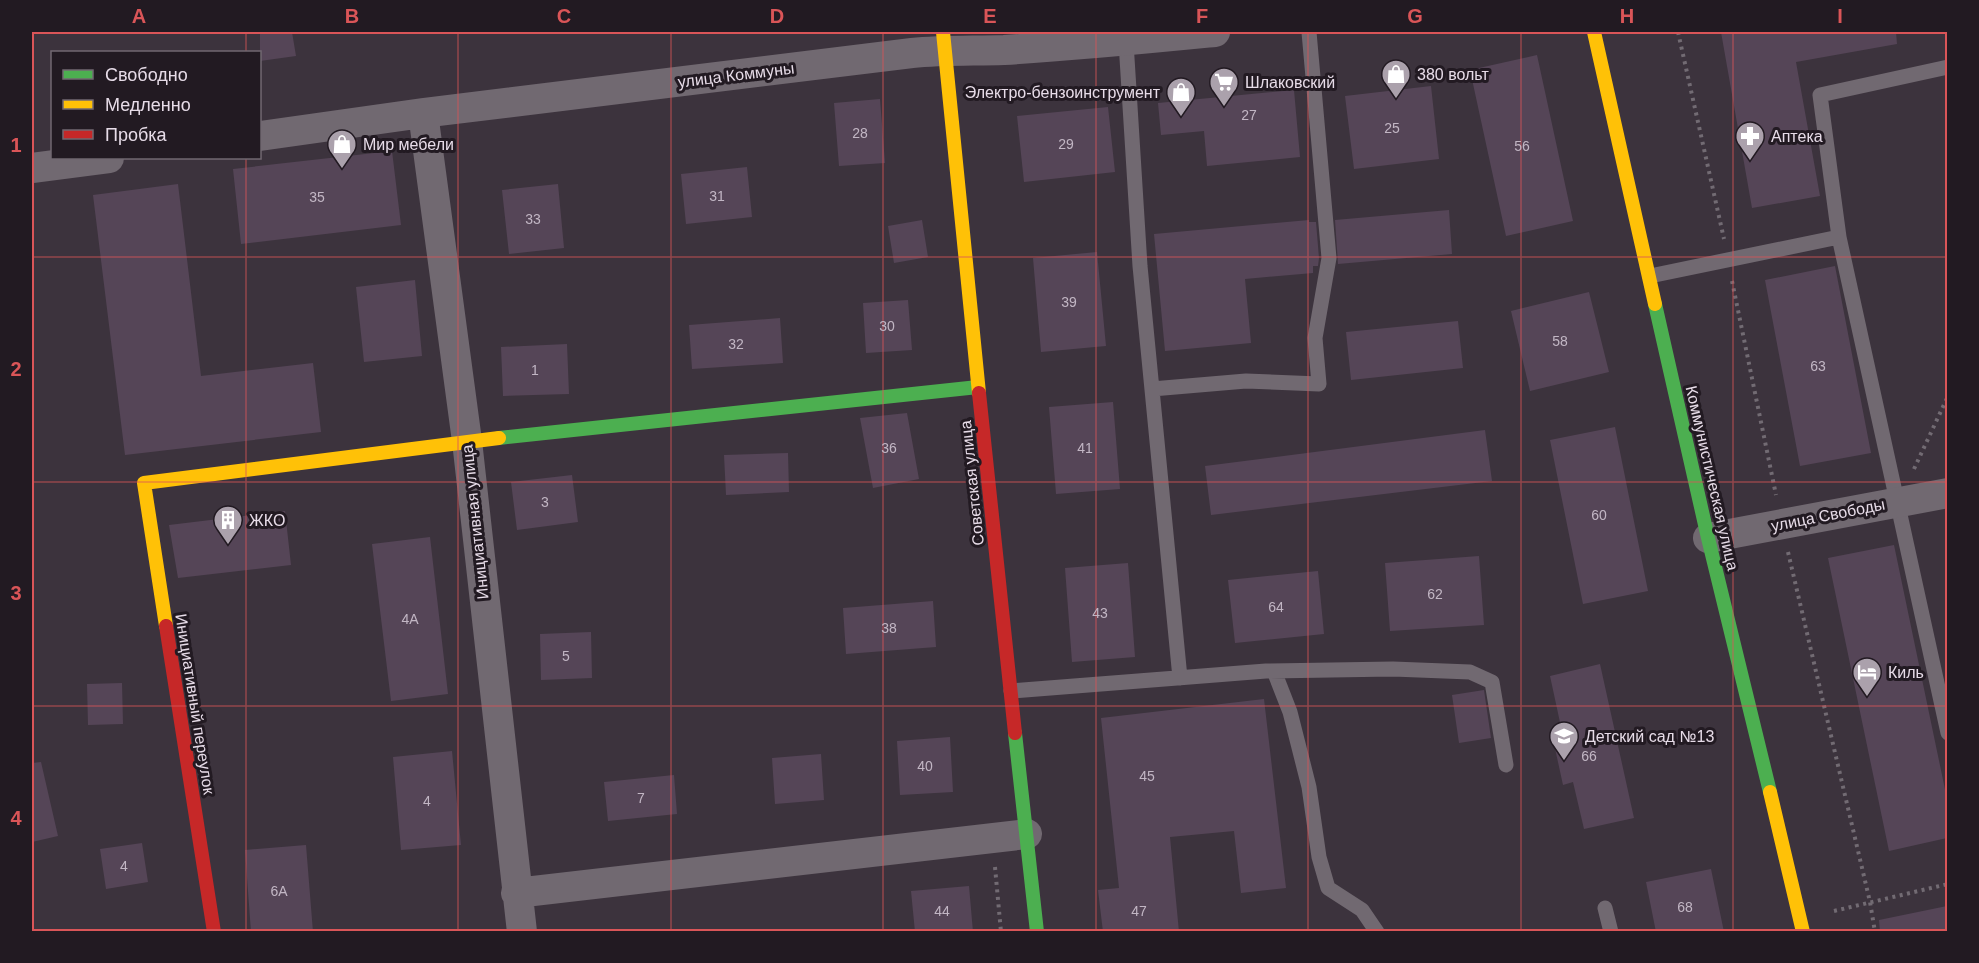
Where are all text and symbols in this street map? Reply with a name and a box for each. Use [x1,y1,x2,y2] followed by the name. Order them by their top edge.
[132,5,146,27] text: A
[345,5,359,27] text: B
[557,5,571,27] text: C
[770,5,784,27] text: D
[983,5,997,27] text: E
[1196,5,1208,27] text: F
[1407,5,1423,27] text: G
[1620,5,1634,27] text: H
[1837,5,1843,27] text: I
[51,51,261,159] legend
[1380,58,1412,100] shop icon: 380 вольт
[677,59,795,91] street label: улица Коммуны
[105,65,188,85] text: Свободно
[1208,66,1240,108] supermarket icon: Шлаковский
[1417,66,1489,83] place label: 380 вольт
[1245,74,1335,91] place label: Шлаковский
[1165,76,1197,118] shop icon: Электро-бензоинструмент
[965,84,1161,101] place label: Электро-бензоинструмент
[105,95,191,115] text: Медленно
[1241,107,1257,123] house number: 27
[1384,120,1400,136] house number: 25
[1734,120,1766,162] pharmacy icon: Аптека
[105,125,168,145] text: Пробка
[852,125,868,141] house number: 28
[326,128,358,170] shop icon: Мир мебели
[1771,128,1823,145] place label: Аптека
[10,134,22,156] text: 1
[363,136,454,153] place label: Мир мебели
[1058,136,1074,152] house number: 29
[1514,138,1530,154] house number: 56
[709,188,725,204] house number: 31
[309,189,325,205] house number: 35
[525,211,541,227] house number: 33
[1061,294,1077,310] house number: 39
[879,318,895,334] house number: 30
[1552,333,1568,349] house number: 58
[728,336,744,352] house number: 32
[10,358,22,380] text: 2
[1810,358,1826,374] house number: 63
[531,362,539,378] house number: 1
[1682,384,1742,572] street label: Коммунистическая улица
[957,420,987,546] street label: Советская улица
[881,440,897,456] house number: 36
[1077,440,1093,456] house number: 41
[458,444,492,600] street label: Инициативная улица
[541,494,549,510] house number: 3
[1770,496,1886,534] street label: улица Свободы
[212,504,244,546] building icon: ЖКО
[1591,507,1607,523] house number: 60
[249,512,285,529] place label: ЖКО
[10,582,22,604] text: 3
[1427,586,1443,602] house number: 62
[1268,599,1284,615] house number: 64
[1092,605,1108,621] house number: 43
[401,611,419,627] house number: 4А
[172,612,218,797] street label: Инициативный переулок
[881,620,897,636] house number: 38
[562,648,570,664] house number: 5
[1851,656,1883,698] hotel icon: Киль
[1888,664,1924,681] place label: Киль
[1548,720,1580,762] school or university icon: Детский сад №13
[1585,728,1714,745] place label: Детский сад №13
[1581,748,1597,764] house number: 66
[917,758,933,774] house number: 40
[1139,768,1155,784] house number: 45
[637,790,645,806] house number: 7
[423,793,431,809] house number: 4
[10,807,22,829] text: 4
[120,858,128,874] house number: 4
[270,883,288,899] house number: 6А
[1677,899,1693,915] house number: 68
[934,903,950,919] house number: 44
[1131,903,1147,919] house number: 47

